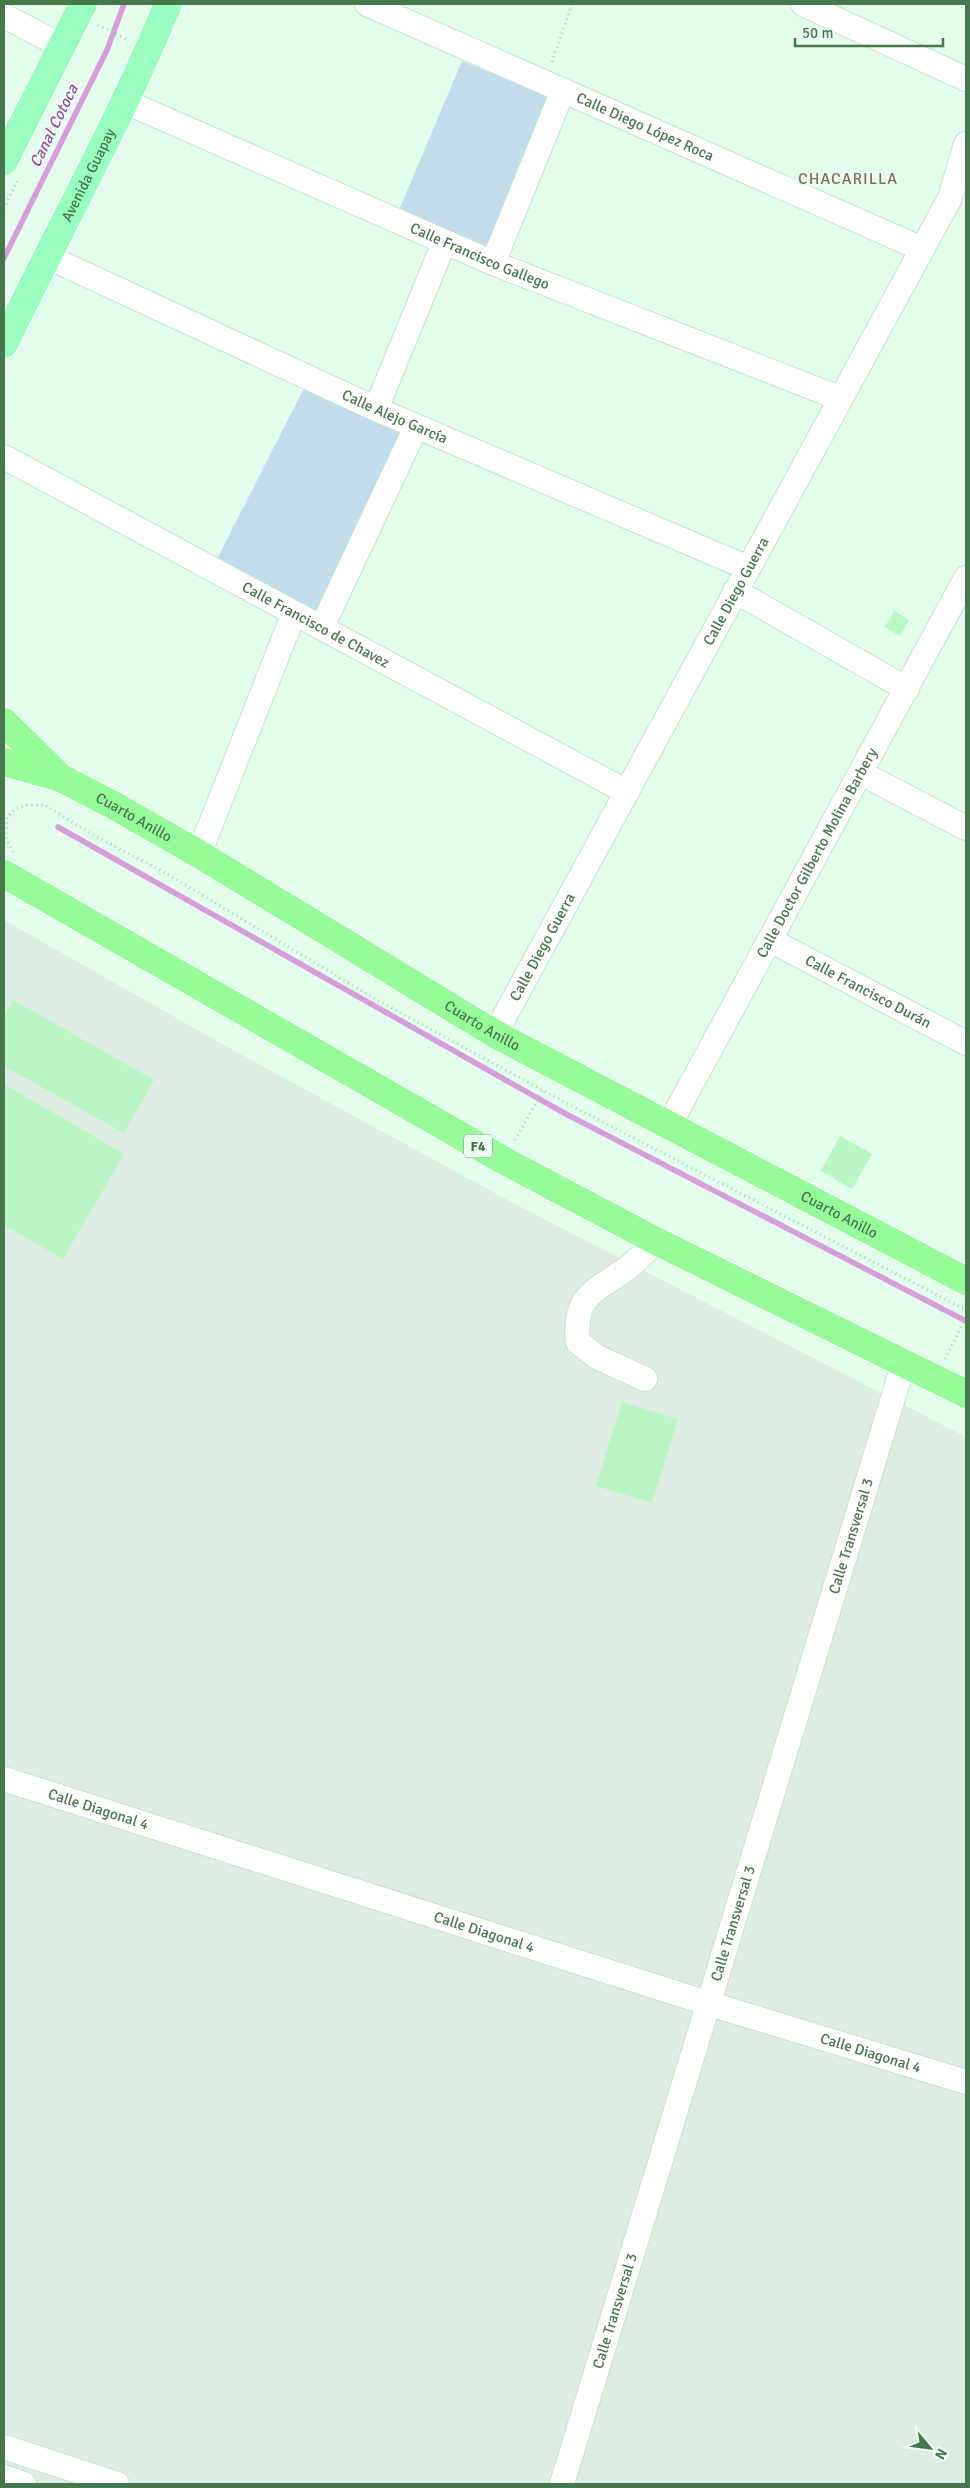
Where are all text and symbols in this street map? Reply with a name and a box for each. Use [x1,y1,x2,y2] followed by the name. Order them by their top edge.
[795,15,942,47] scale bar
[802,24,833,42] text: 50 m
[25,80,83,171] water label: Canal Cotoca
[574,89,717,165] street label: Calle Diego López Roca
[57,125,119,225] street label: Avenida Guapay
[798,169,898,189] district label: CHACARILLA
[407,219,552,293] street label: Calle Francisco Gallego
[339,385,450,448] street label: Calle Alejo García
[699,534,773,648] street label: Calle Diego Guerra
[239,578,393,672] street label: Calle Francisco de Chavez
[753,745,881,961] street label: Calle Doctor Gilberto Molina Barbery
[93,789,175,846] street label: Cuarto Anillo
[506,890,579,1004] street label: Calle Diego Guerra
[802,951,934,1032] street label: Calle Francisco Durán
[441,996,523,1055] street label: Cuarto Anillo
[464,1134,492,1158] road number: F4
[798,1187,881,1242] street label: Cuarto Anillo
[825,1476,877,1596] street label: Calle Transversal 3
[46,1785,151,1834] street label: Calle Diagonal 4
[707,1863,759,1983] street label: Calle Transversal 3
[432,1908,537,1956] street label: Calle Diagonal 4
[818,2029,923,2077] street label: Calle Diagonal 4
[589,2251,641,2371] street label: Calle Transversal 3
[905,2423,955,2473] north arrow
[931,2446,951,2462] text: N

